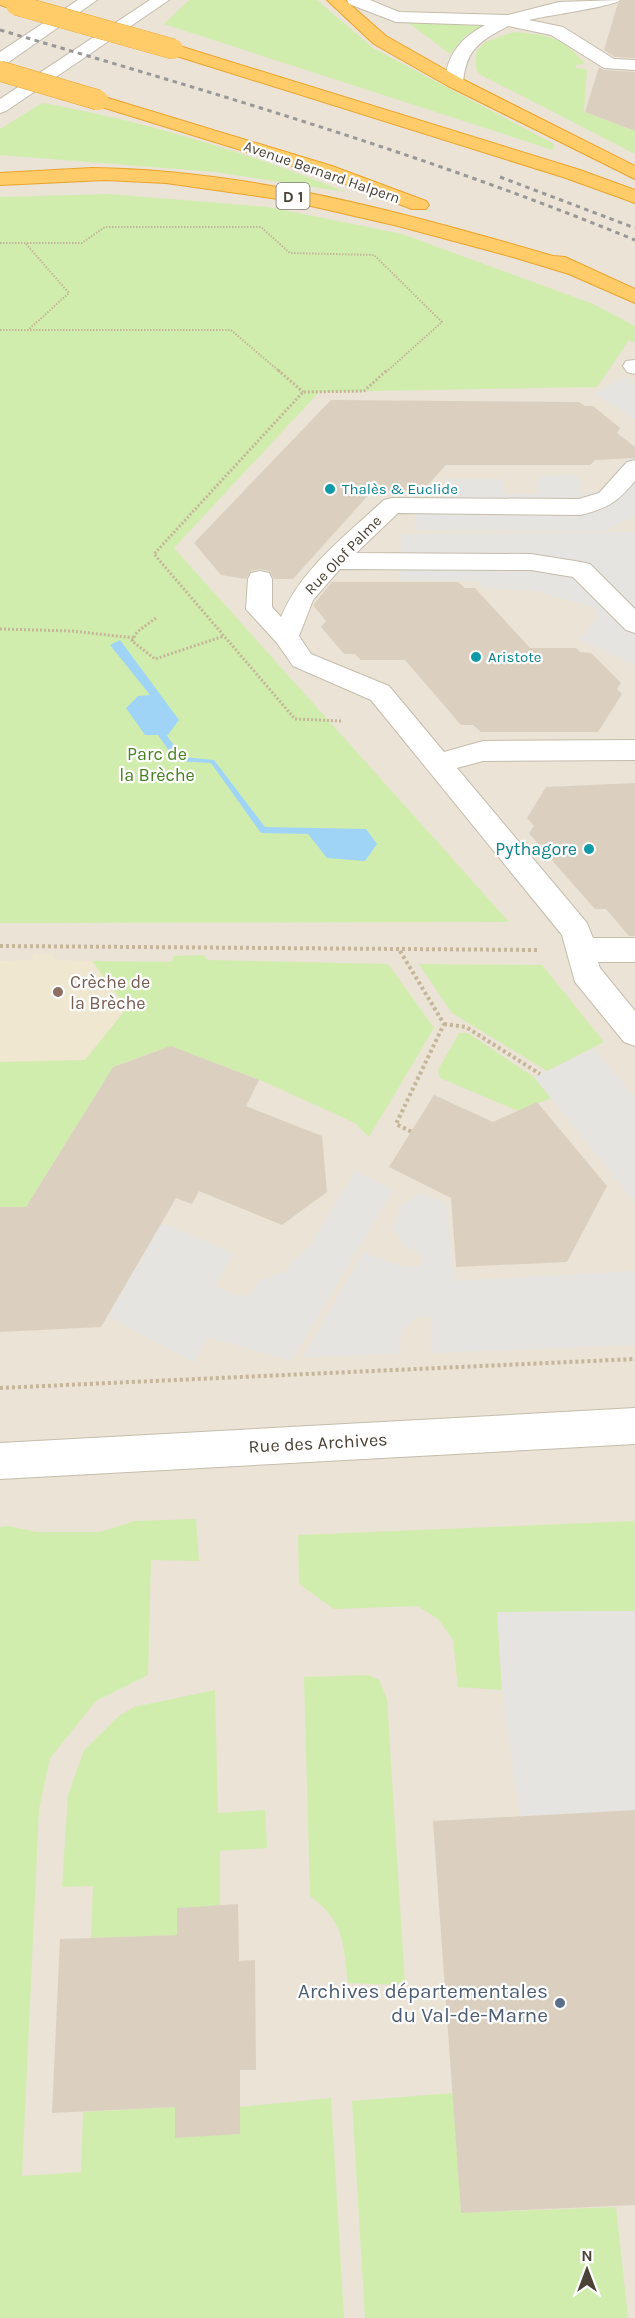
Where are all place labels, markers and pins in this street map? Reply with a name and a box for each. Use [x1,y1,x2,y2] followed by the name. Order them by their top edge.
[342,480,458,498] place label: Thalès & Euclide
[323,482,337,496] marker: Thalès & Euclide
[488,648,542,666] place label: Aristote
[469,650,483,664] marker: Aristote
[495,838,577,860] place label: Pythagore
[582,842,596,856] marker: Pythagore
[70,971,150,1014] place label: Crèche de la Brèche
[51,985,65,999] marker: Crèche de la Brèche
[298,1979,548,2027] place label: Archives départementales du Val-de-Marne
[553,1996,567,2010] marker: Archives départementales du Val-de-Marne

